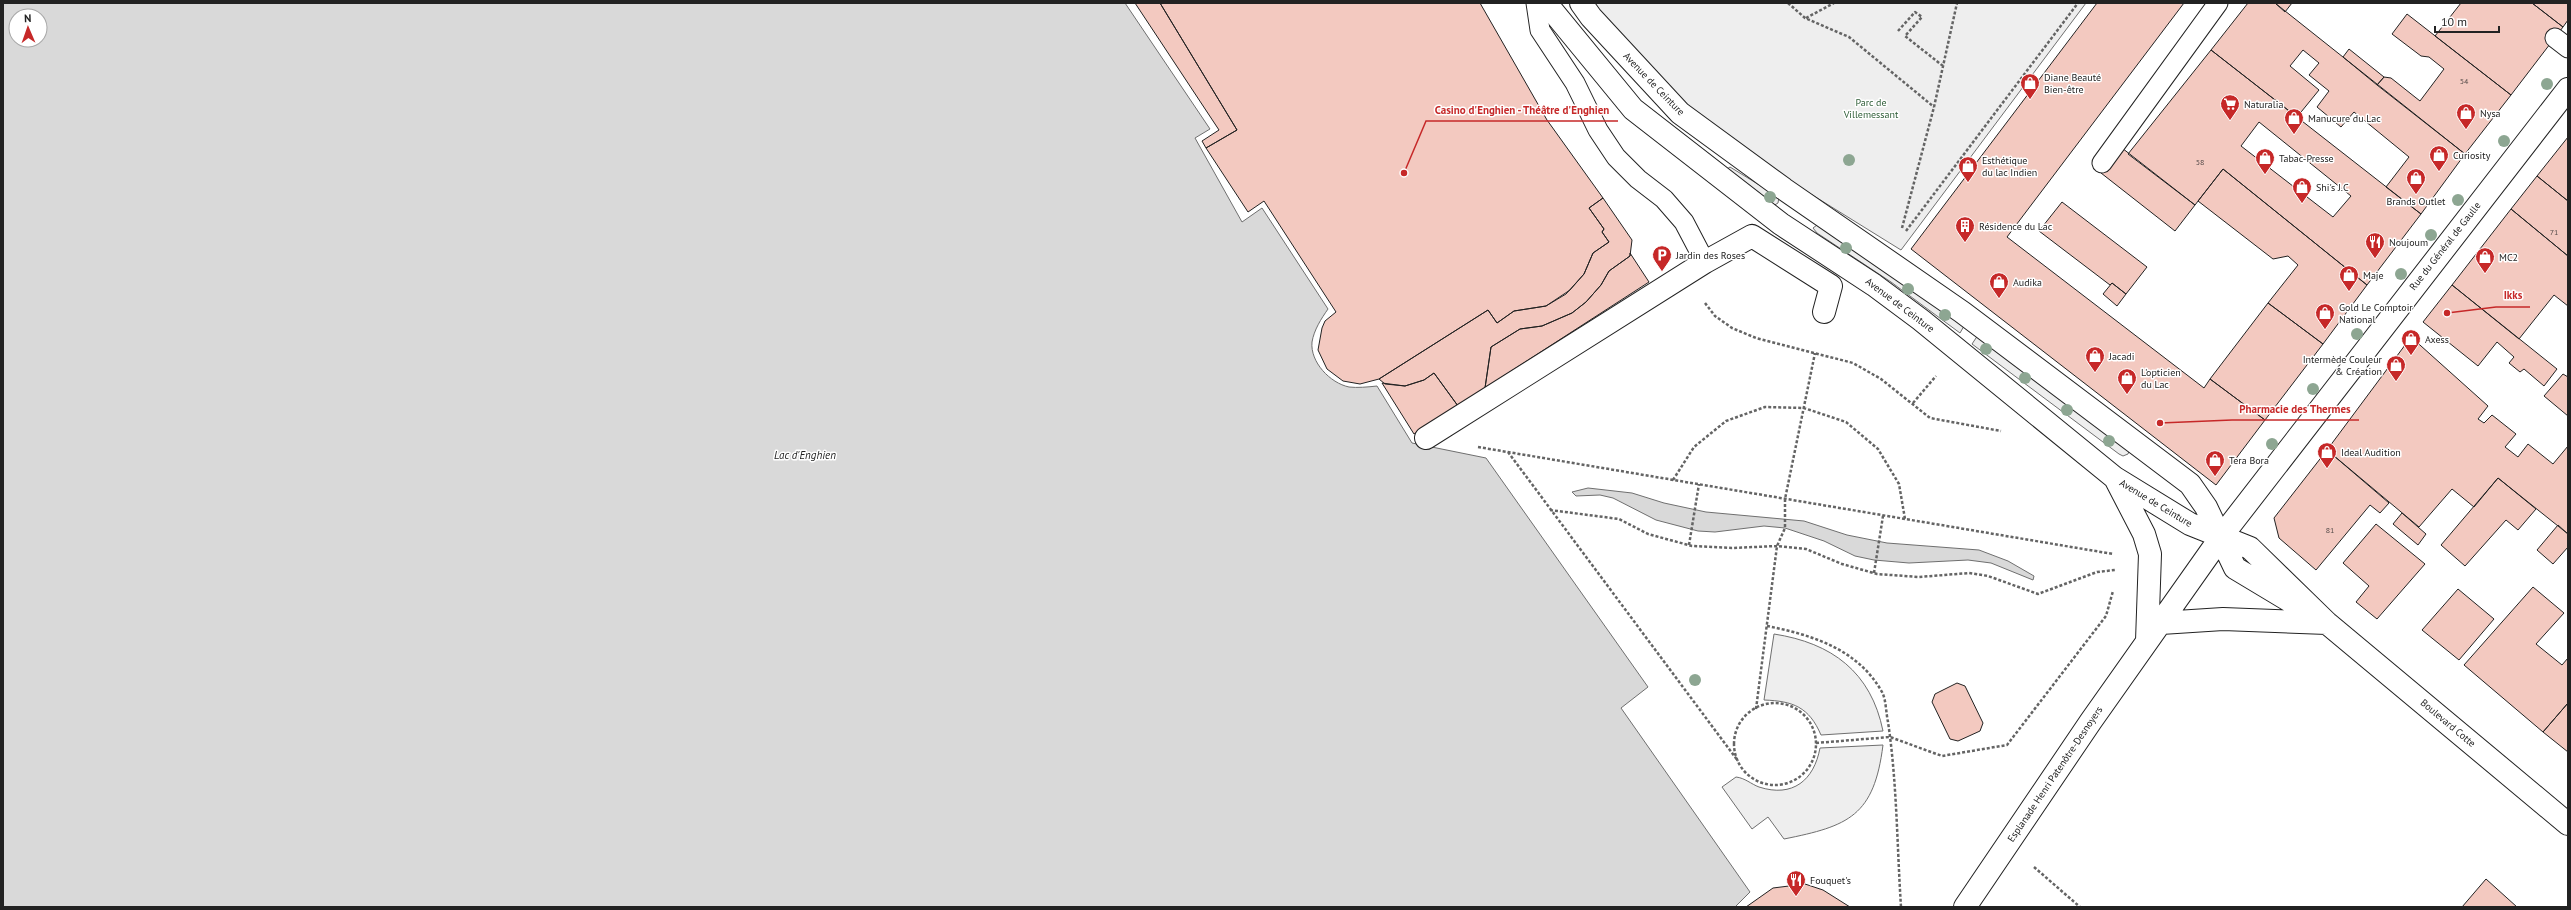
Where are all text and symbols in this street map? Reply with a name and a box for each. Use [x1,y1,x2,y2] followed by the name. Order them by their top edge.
[8,8,48,48] north arrow
[2435,8,2499,34] scale bar
[24,11,32,25] text: N
[2441,14,2467,29] text: 10 m
[1621,50,1687,118] street label: Avenue de Ceinture
[2044,71,2101,96] place label: Diane Beauté Bien-être
[2019,72,2041,100] shop icon: Diane Beauté Bien-être
[2460,76,2469,86] house number: 54
[2219,93,2241,121] supermarket icon: Naturalia
[1843,96,1899,121] park label: Parc de Villemessant
[1426,98,1618,121] callout: Casino d'Enghien - Théâtre d'Enghien
[2244,98,2283,111] place label: Naturalia
[2455,102,2477,130] shop icon: Nysa
[1435,103,1609,117] text: Casino d'Enghien - Théâtre d'Enghien
[2283,107,2305,135] shop icon: Manucure du Lac
[2480,107,2501,120] place label: Nysa
[2308,112,2381,125] place label: Manucure du Lac
[2428,144,2450,172] shop icon: Curiosity
[2254,147,2276,175] shop icon: Tabac-Presse
[2453,149,2491,162] place label: Curiosity
[2279,152,2334,165] place label: Tabac-Presse
[1982,154,2037,179] place label: Esthétique du lac Indien
[1957,155,1979,183] shop icon: Esthétique du lac Indien
[2196,157,2204,167] house number: 58
[2405,167,2427,195] shop icon: Brands Outlet
[2291,176,2313,204] shop icon: Shi's J.C
[2316,181,2349,194] place label: Shi's J.C
[2387,195,2446,208] place label: Brands Outlet
[2406,199,2484,293] street label: Rue du Général de Gaulle
[1954,215,1976,243] building icon: Résidence du Lac
[1979,220,2053,233] place label: Résidence du Lac
[2550,227,2558,237] house number: 71
[2364,231,2386,259] restaurant icon: Noujoum
[2389,236,2428,249] place label: Noujoum
[1651,244,1673,272] parking icon: Jardin des Roses
[2474,246,2496,274] shop icon: MC2
[1675,249,1745,262] place label: Jardin des Roses
[2499,251,2518,264] place label: MC2
[2338,264,2360,292] shop icon: Maje
[2363,269,2384,282] place label: Maje
[1988,271,2010,299] shop icon: Audika
[1863,275,1937,335] street label: Avenue de Ceinture
[2013,276,2042,289] place label: Audika
[2496,284,2530,307] callout: Ikks
[2504,288,2523,302] text: Ikks
[2339,301,2413,326] place label: Gold Le Comptoir National
[2314,302,2336,330] shop icon: Gold Le Comptoir National
[2400,328,2422,356] shop icon: Axess
[2425,333,2449,346] place label: Axess
[2084,345,2106,373] shop icon: Jacadi
[2108,350,2134,363] place label: Jacadi
[2303,353,2383,378] place label: Intermède Couleur & Création
[2385,354,2407,382] shop icon: Intermède Couleur & Création
[2141,366,2181,391] place label: L'opticien du Lac
[2116,367,2138,395] shop icon: L'opticien du Lac
[2232,397,2359,420] callout: Pharmacie des Thermes
[2239,402,2351,416] text: Pharmacie des Thermes
[2316,441,2338,469] shop icon: Ideal Audition
[2341,446,2401,459] place label: Ideal Audition
[774,448,836,462] water label: Lac d'Enghien
[2204,449,2226,477] shop icon: Tera Bora
[2229,454,2269,467] place label: Tera Bora
[2117,476,2195,530] street label: Avenue de Ceinture
[2326,525,2334,535] house number: 81
[2418,696,2478,750] street label: Boulevard Cotte
[2005,704,2105,844] street label: Esplanade Henri Patenôtre-Desnoyers
[1785,869,1807,897] restaurant icon: Fouquet's
[1810,874,1851,887] place label: Fouquet's

